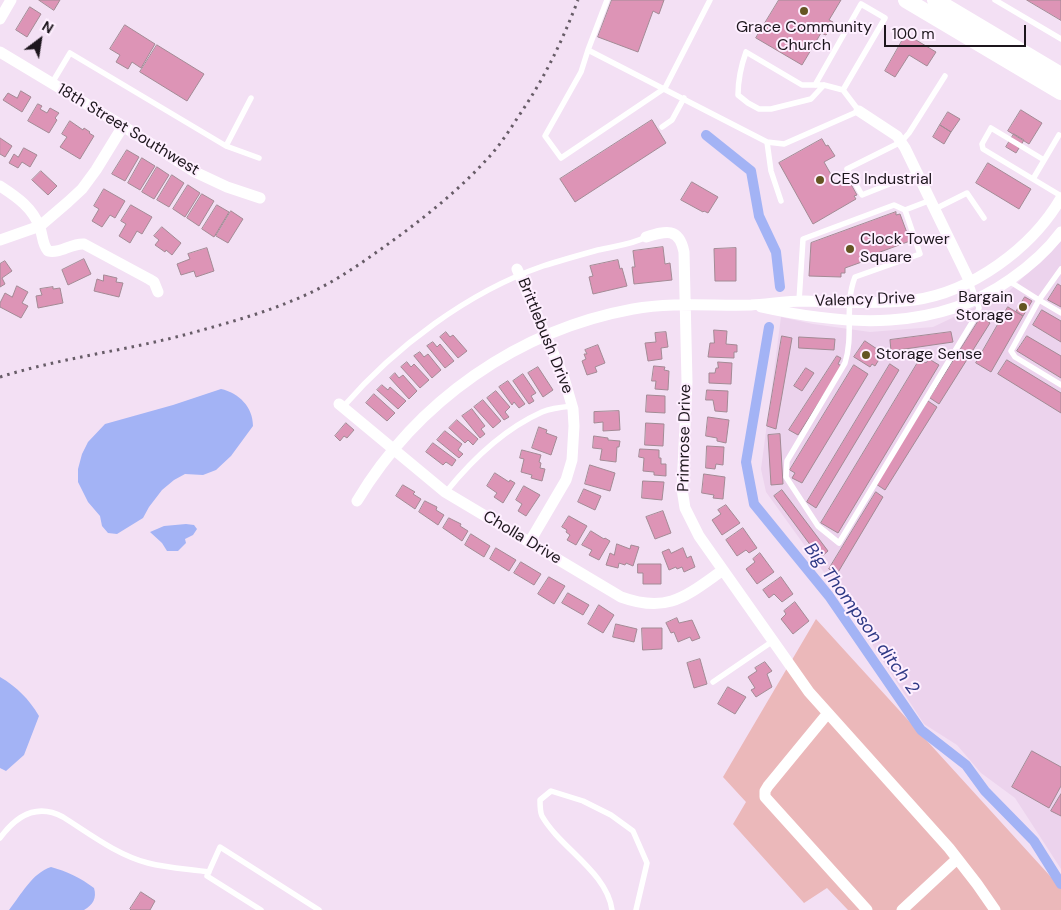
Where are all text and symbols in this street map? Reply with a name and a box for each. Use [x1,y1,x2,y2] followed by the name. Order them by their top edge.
[798,5,810,17] marker: Grace Community Church
[15,15,65,65] north arrow
[886,15,1028,47] scale bar
[39,17,57,37] text: N
[736,18,872,56] place label: Grace Community Church
[892,24,935,44] text: 100 m
[53,80,203,180] street label: 18th Street Southwest
[830,170,932,190] place label: CES Industrial
[814,174,826,186] marker: CES Industrial
[860,230,950,268] place label: Clock Tower Square
[844,243,856,255] marker: Clock Tower Square
[513,275,577,397] street label: Brittlebush Drive
[956,288,1013,326] place label: Bargain Storage
[814,289,916,311] street label: Valency Drive
[1017,301,1029,313] marker: Bargain Storage
[876,345,982,365] place label: Storage Sense
[860,349,872,361] marker: Storage Sense
[674,384,696,492] street label: Primrose Drive
[479,507,565,569] street label: Cholla Drive
[799,539,923,699] water label: Big Thompson ditch 2

